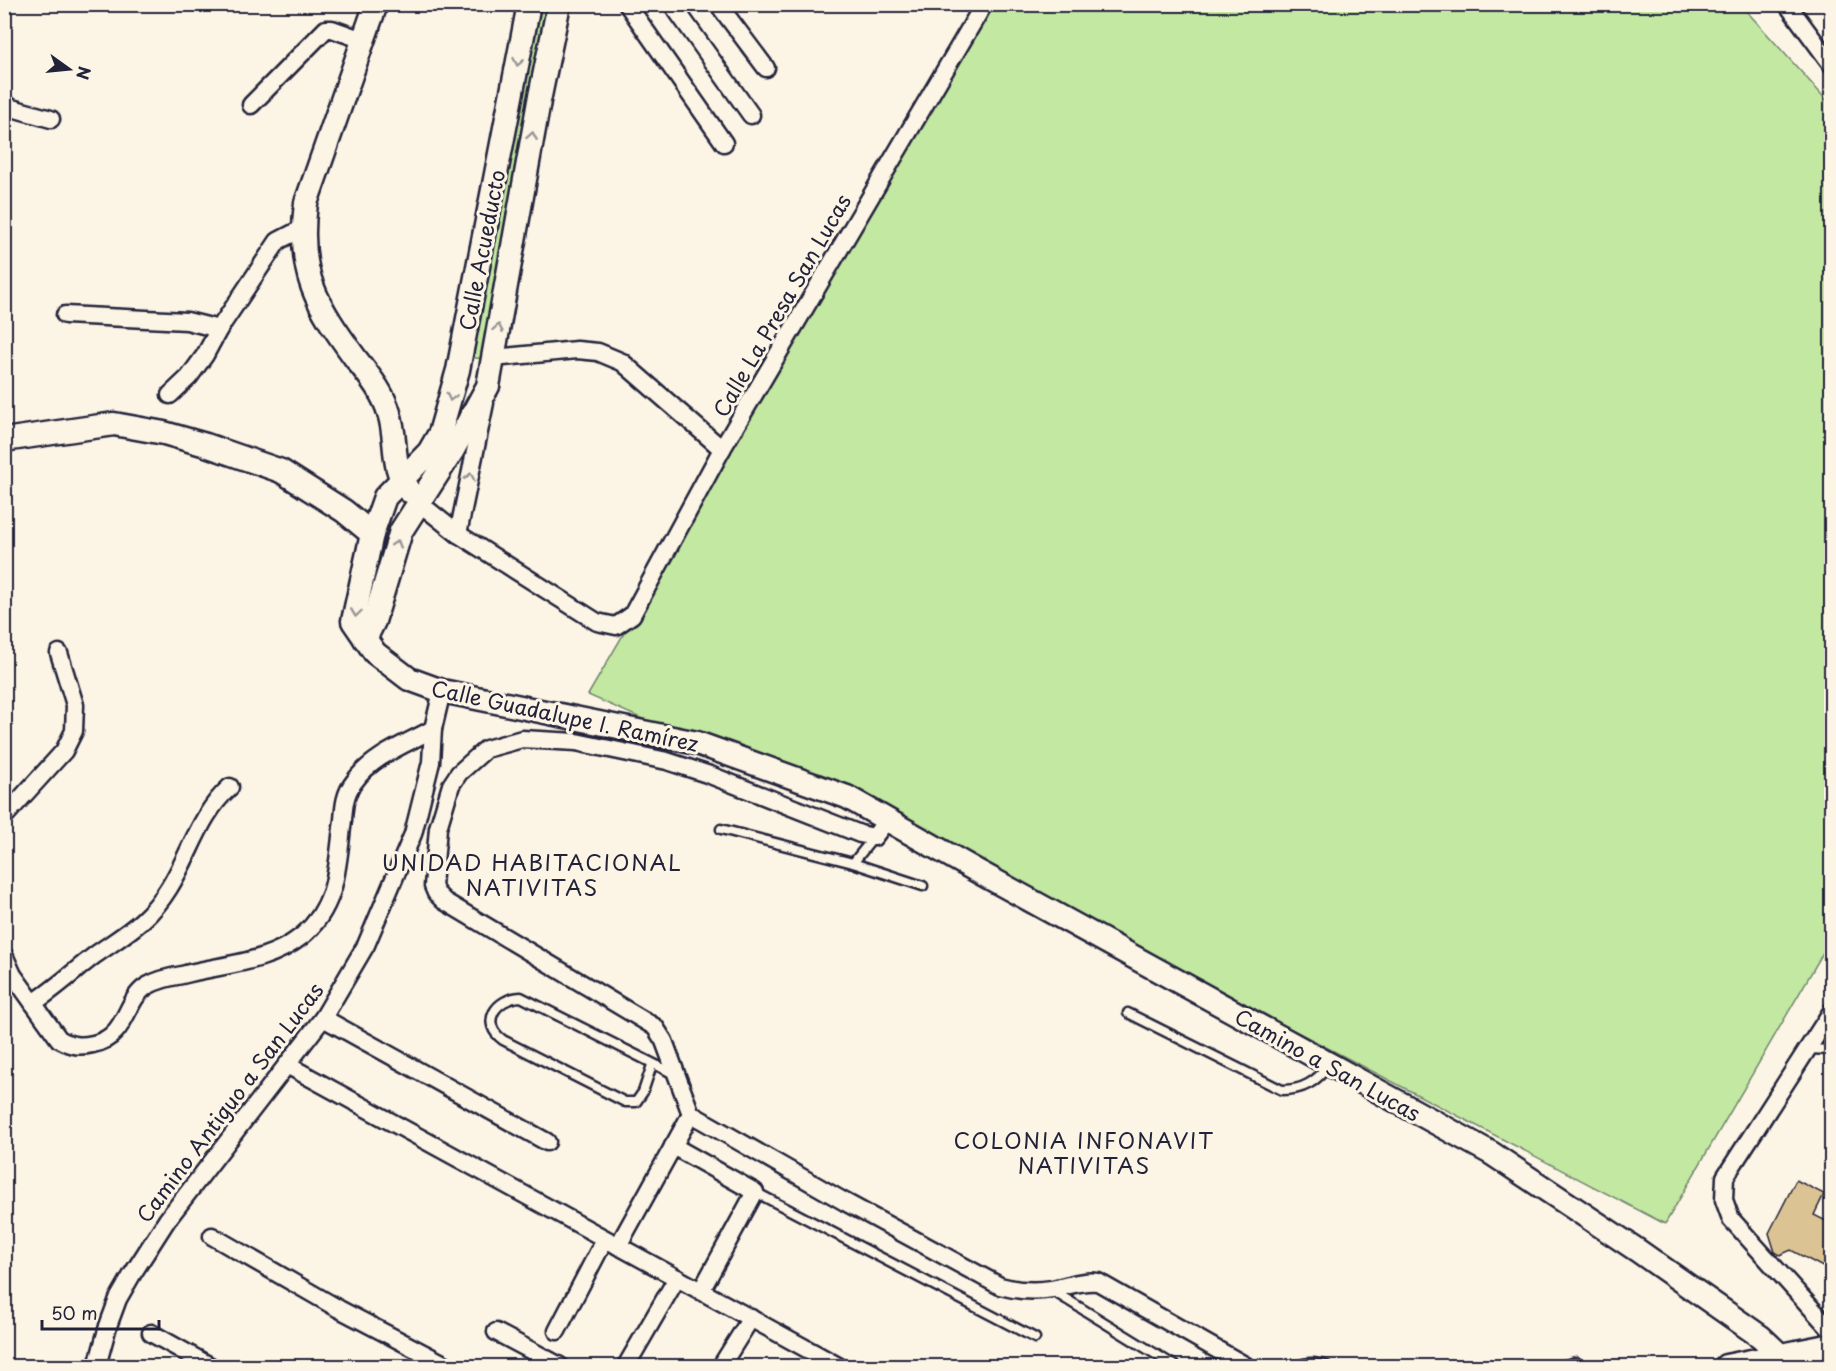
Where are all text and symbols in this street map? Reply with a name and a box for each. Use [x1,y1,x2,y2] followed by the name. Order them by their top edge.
[39,39,99,99] north arrow
[512,57,525,67] one-way arrow
[71,64,98,82] text: N
[526,131,538,141] one-way arrow
[450,167,512,333] street label: Calle Acueducto
[704,188,858,422] street label: Calle La Presa San Lucas
[491,323,504,333] one-way arrow
[446,391,458,402] one-way arrow
[463,472,476,482] one-way arrow
[390,539,402,550] one-way arrow
[350,608,363,618] one-way arrow
[429,671,701,759] street label: Calle Guadalupe I. Ramírez
[382,845,682,903] district label: UNIDAD HABITACIONAL NATIVITAS
[128,975,330,1229] street label: Camino Antiguo a San Lucas
[1229,1000,1427,1128] street label: Camino a San Lucas
[954,1123,1214,1181] district label: COLONIA INFONAVIT NATIVITAS
[42,1293,159,1331] scale bar
[51,1299,98,1326] text: 50 m

